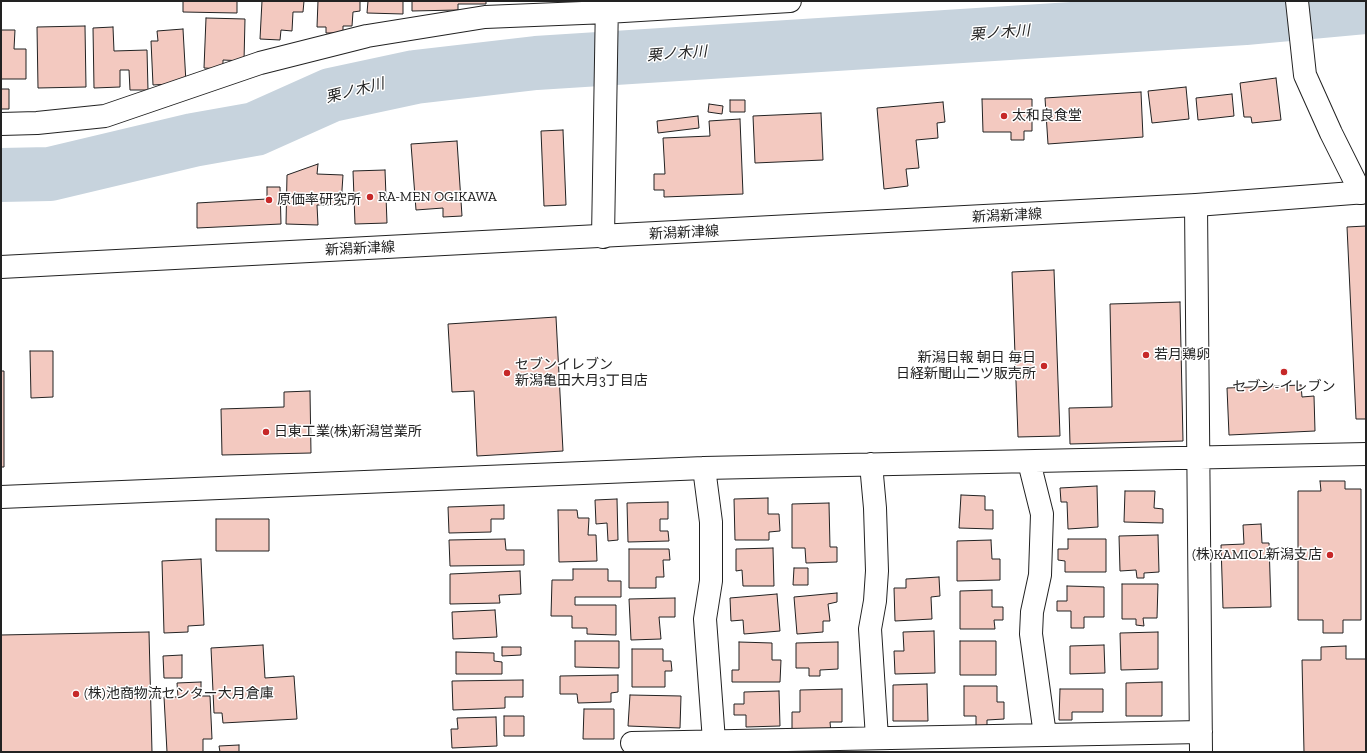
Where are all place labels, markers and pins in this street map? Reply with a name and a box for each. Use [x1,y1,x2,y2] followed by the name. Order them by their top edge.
[1012,108,1082,124] place label: 太和良食堂
[999,111,1009,121] marker: 太和良食堂
[378,189,497,205] place label: RA-MEN OGIKAWA
[277,192,361,208] place label: 原価率研究所
[365,192,375,202] marker: RA-MEN OGIKAWA
[264,195,274,205] marker: 原価率研究所
[1154,347,1210,363] place label: 若月鶏卵
[896,350,1036,382] place label: 新潟日報 朝日 毎日 日経新聞山二ツ販売所
[1141,350,1151,360] marker: 若月鶏卵
[515,357,648,390] place label: セブンイレブン 新潟亀田大月3丁目店
[1039,361,1049,371] marker: 新潟日報 朝日 毎日 日経新聞山二ツ販売所
[1279,367,1289,377] marker: セブン-イレブン
[502,368,512,378] marker: セブンイレブン 新潟亀田大月3丁目店
[1233,379,1335,395] place label: セブン-イレブン
[274,424,422,440] place label: 日東工業(株)新潟営業所
[261,427,271,437] marker: 日東工業(株)新潟営業所
[1192,547,1322,563] place label: (株)KAMIOL新潟支店
[1325,550,1335,560] marker: (株)KAMIOL新潟支店
[84,686,274,702] place label: (株)池商物流センター大月倉庫
[71,689,81,699] marker: (株)池商物流センター大月倉庫

